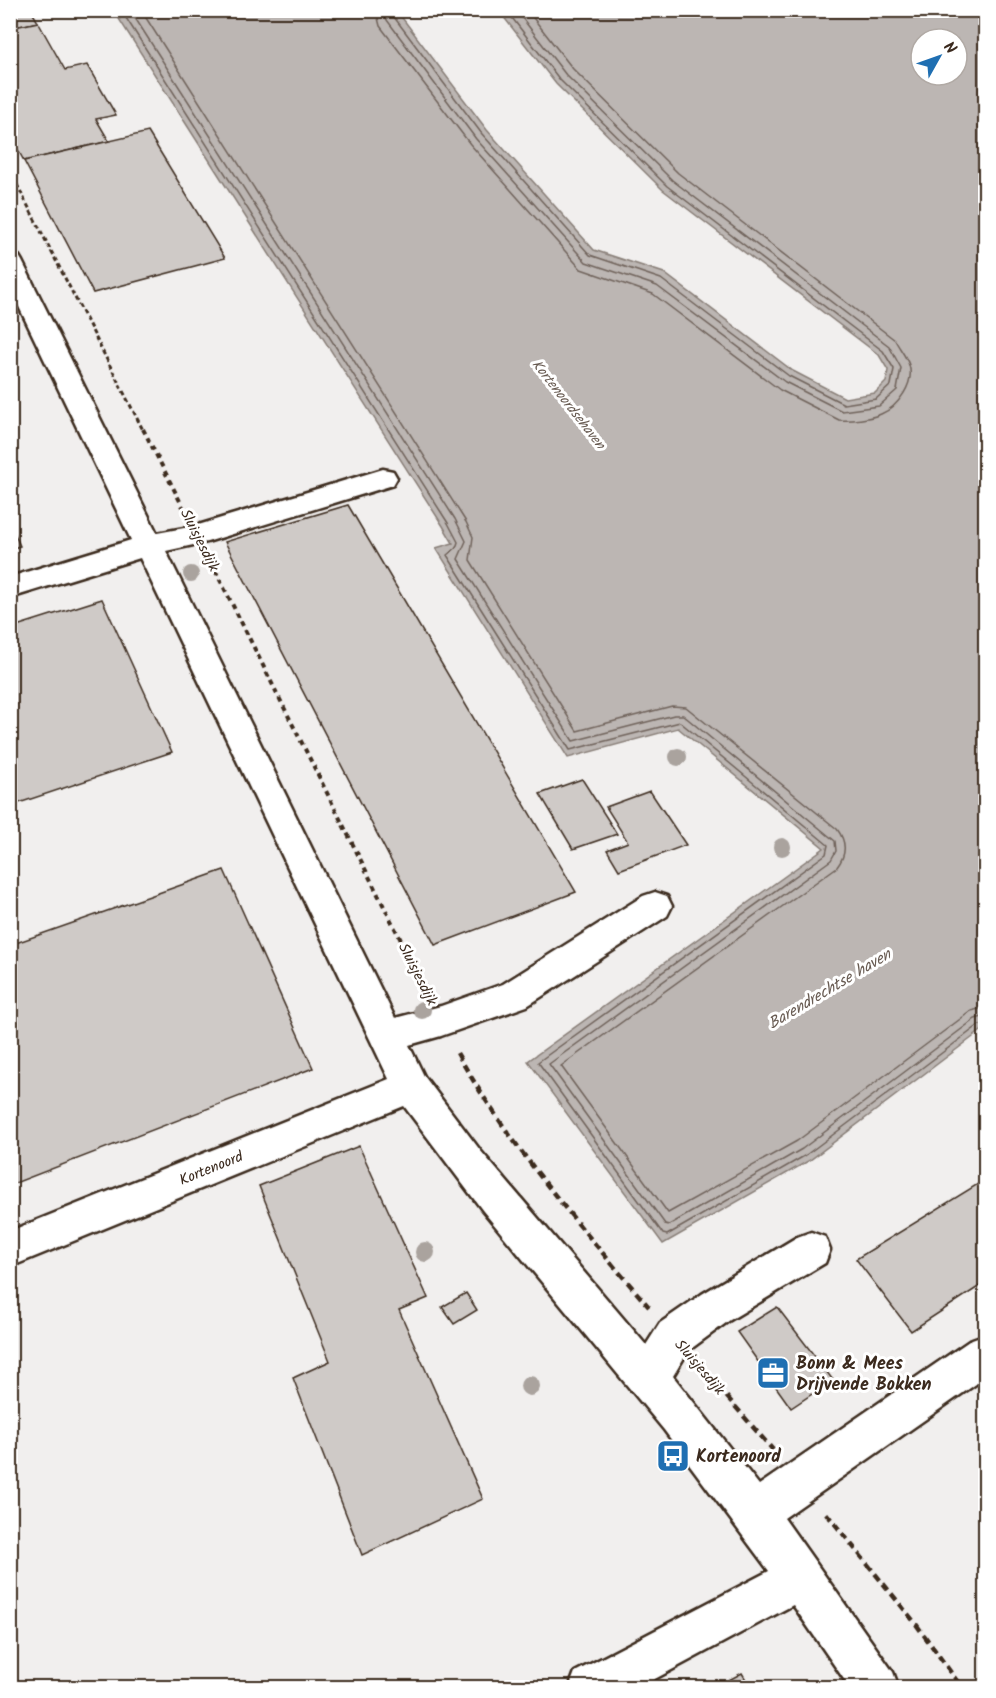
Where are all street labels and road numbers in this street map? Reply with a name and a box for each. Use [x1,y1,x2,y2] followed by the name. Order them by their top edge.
[173,505,226,577] street label: Sluisjesdijk
[391,939,444,1011] street label: Sluisjesdijk
[176,1145,248,1193] street label: Kortenoord
[668,1334,731,1402] street label: Sluisjesdijk

